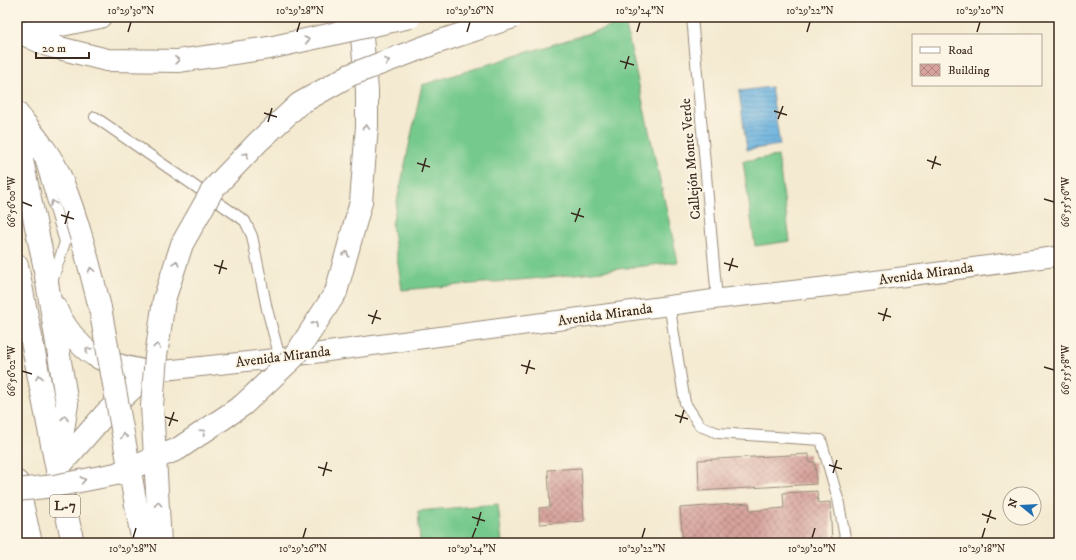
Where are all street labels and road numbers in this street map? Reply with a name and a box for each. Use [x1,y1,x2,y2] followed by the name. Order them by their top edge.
[677,97,705,220] street label: Callejón Monte Verde
[878,258,974,290] street label: Avenida Miranda
[557,299,653,331] street label: Avenida Miranda
[235,342,331,372] street label: Avenida Miranda
[50,495,80,517] road number: L-7

